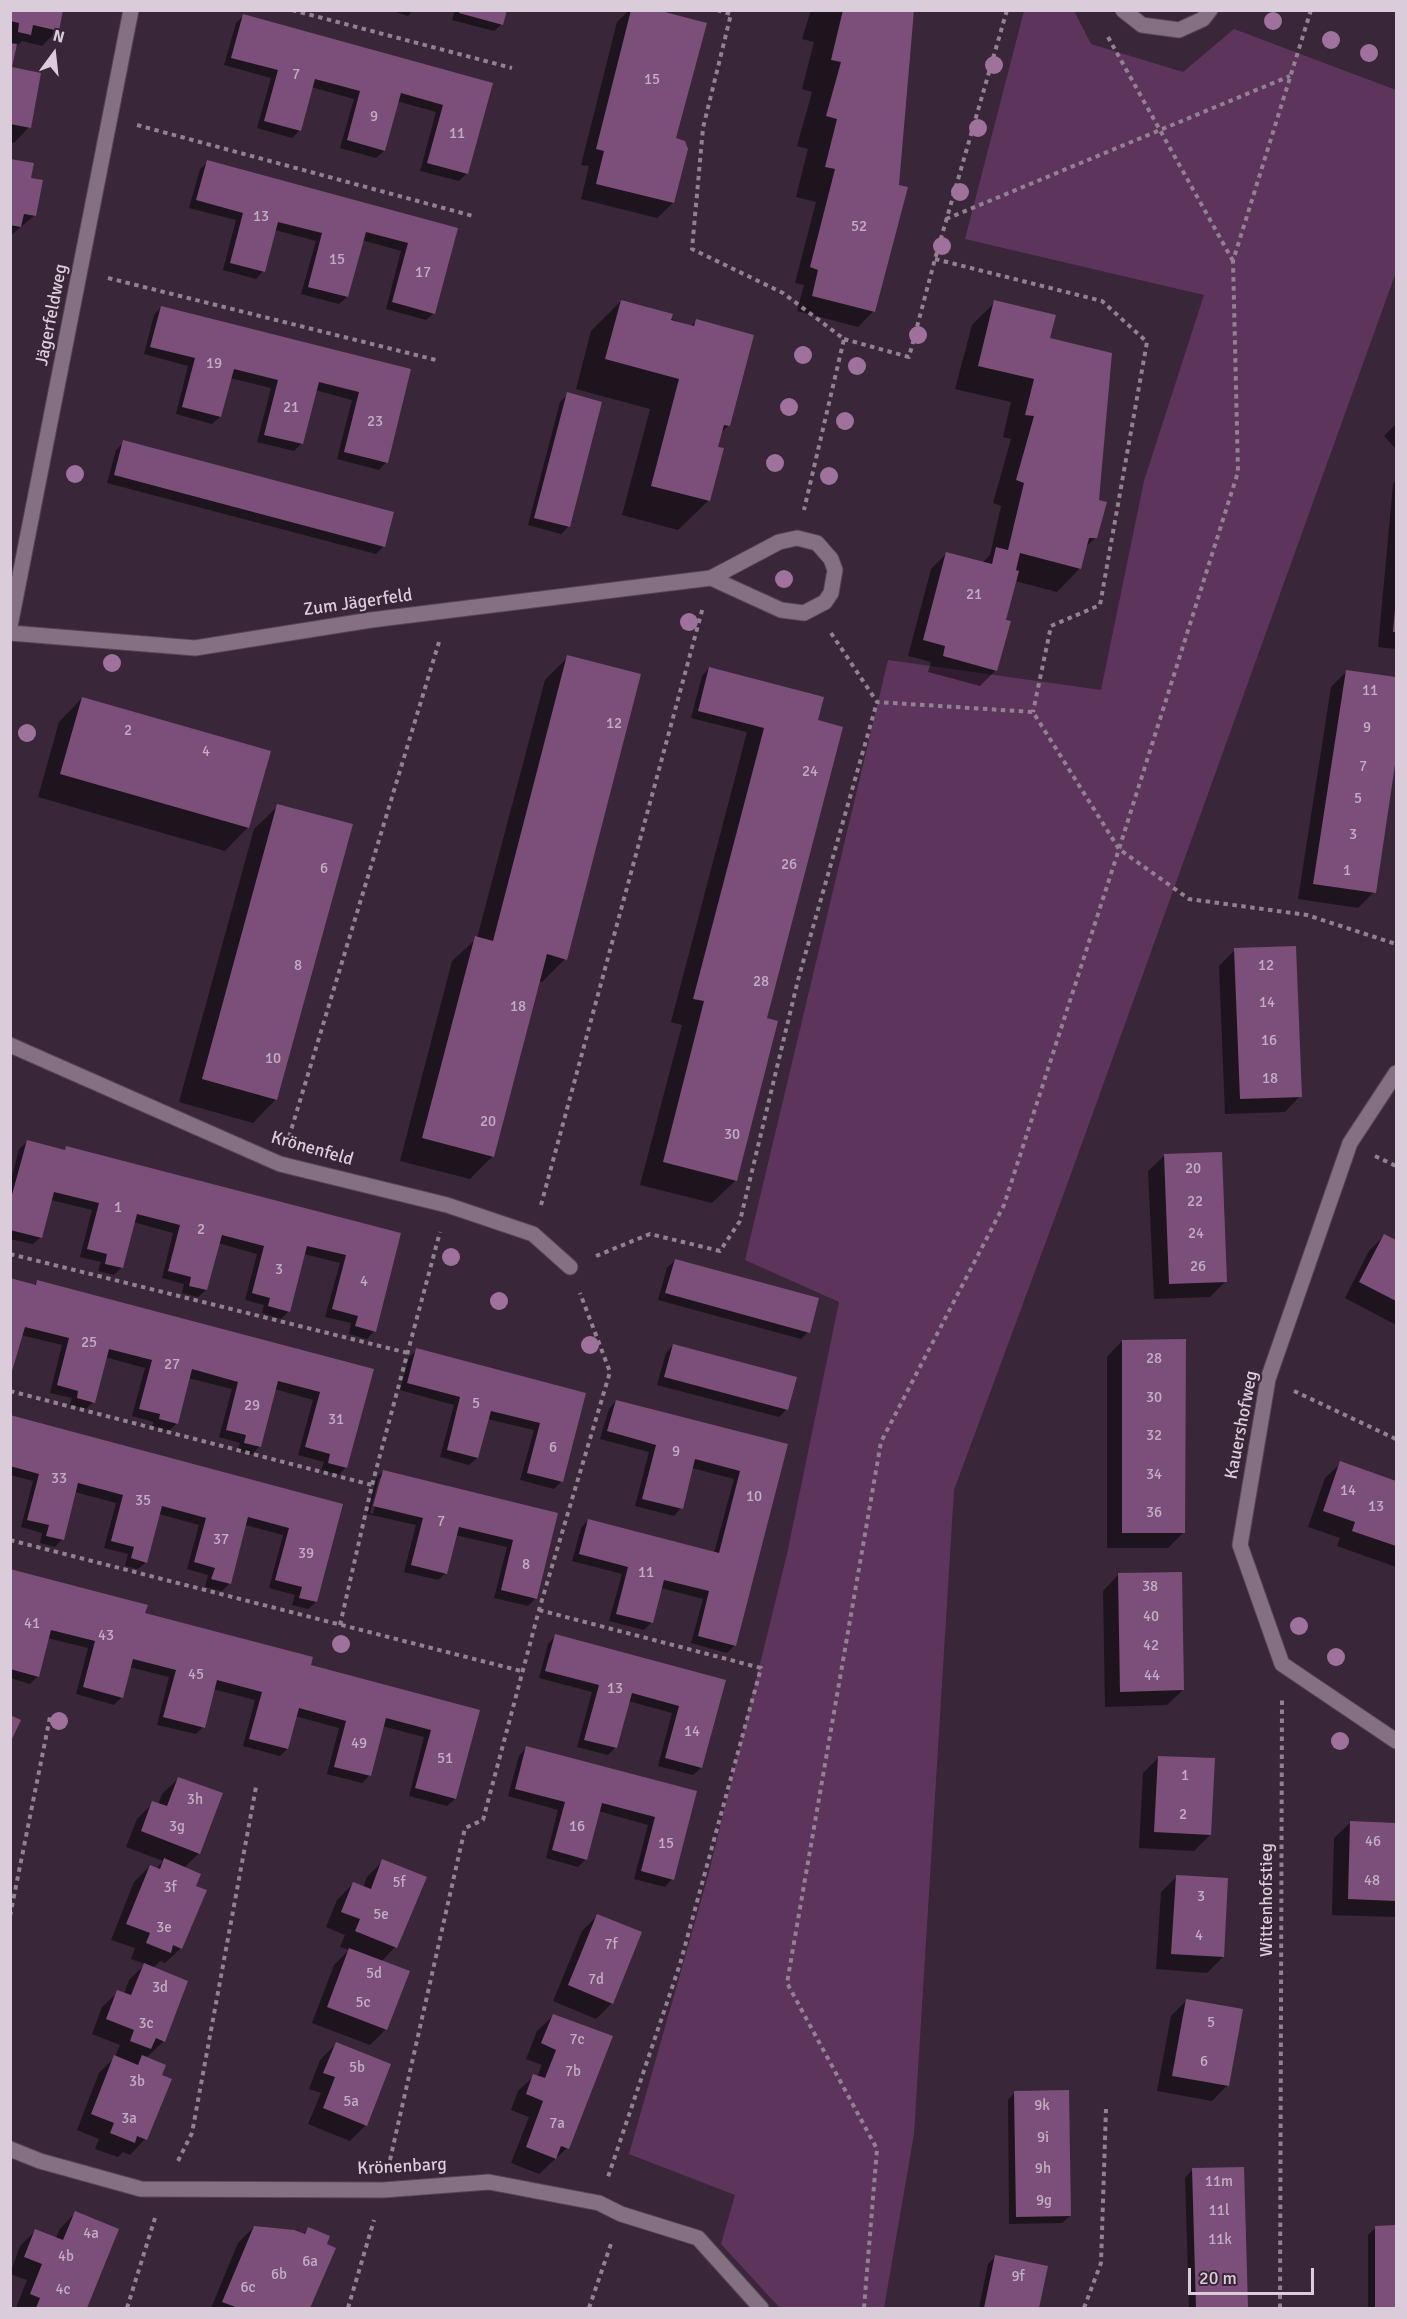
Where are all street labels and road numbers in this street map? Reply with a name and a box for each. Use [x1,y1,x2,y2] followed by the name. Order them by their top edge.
[32,262,72,368] street label: Jägerfeldweg
[302,585,414,621] street label: Zum Jägerfeld
[268,1127,356,1171] street label: Krönenfeld
[1221,1369,1263,1481] street label: Kauershofweg
[1256,1843,1278,1957] street label: Wittenhofstieg
[357,2154,447,2180] street label: Krönenbarg

